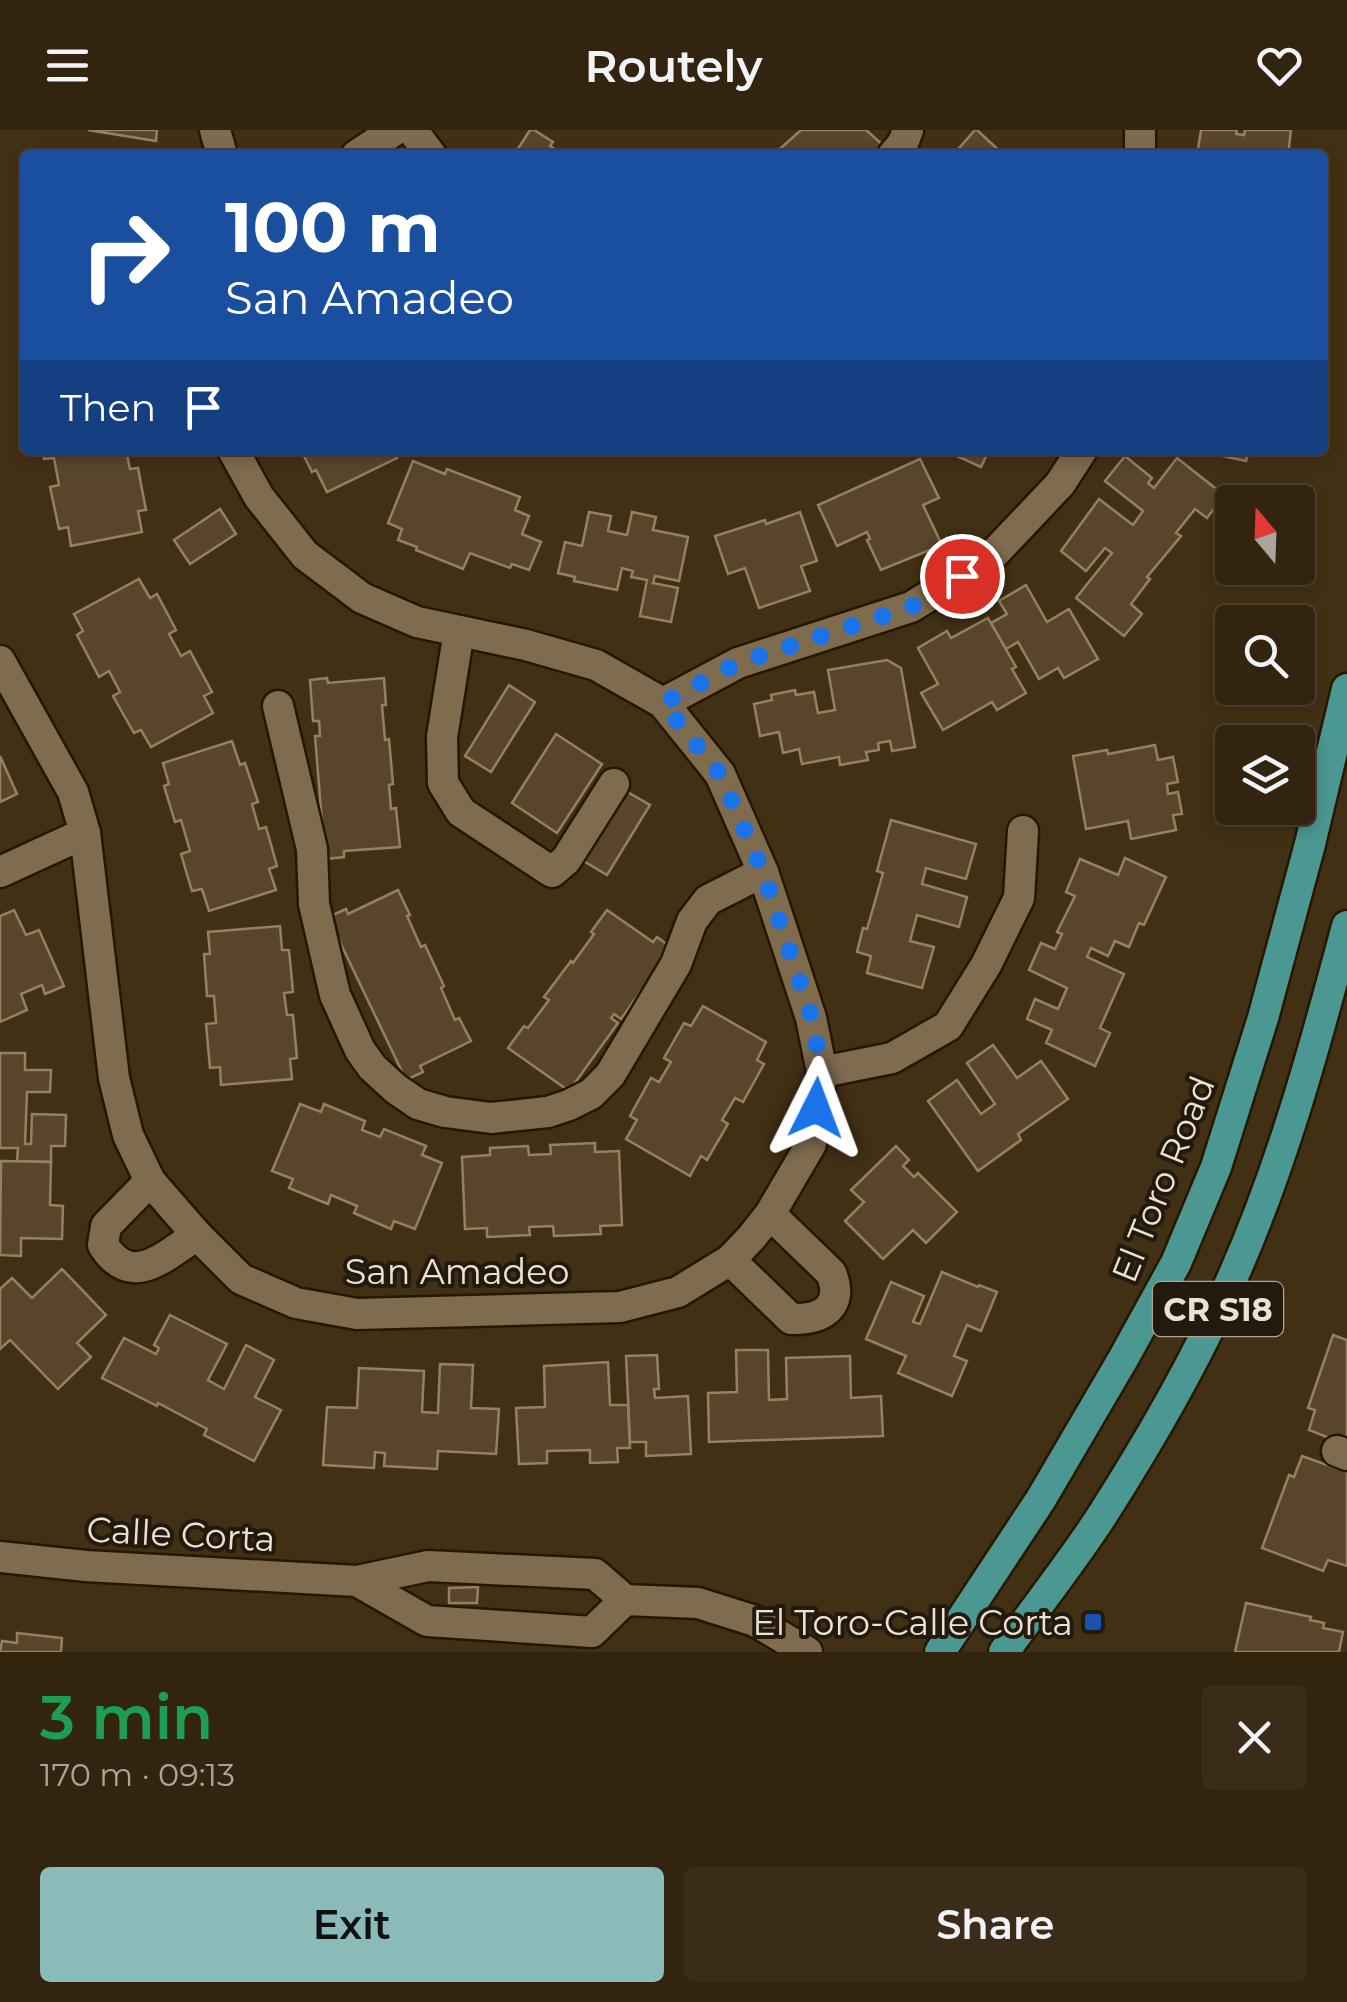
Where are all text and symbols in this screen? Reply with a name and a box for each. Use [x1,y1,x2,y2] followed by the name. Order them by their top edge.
[40,38,95,93] icon: menu
[585,38,762,93] text: Routely
[1252,38,1307,93] icon: heart
[225,184,441,270] text: 100 m
[60,190,190,320] icon: right
[225,270,514,325] text: San Amadeo
[176,380,231,435] icon: arrive
[60,384,156,431] text: Then
[1215,485,1315,585] north arrow
[1215,485,1315,825] map controls
[920,534,1005,619] pin
[935,549,990,604] icon: arrive
[1215,605,1315,705] button: search
[1215,725,1315,825] button: layers
[764,1056,868,1160] position arrow
[1102,1070,1224,1288] street label: El Toro Road
[345,1250,569,1293] street label: San Amadeo
[1153,1282,1283,1336] road number: CR S18
[85,1508,277,1560] street label: Calle Corta
[752,1601,1073,1644] place label: El Toro-Calle Corta
[1082,1611,1104,1633] marker: El Toro-Calle Corta
[40,1681,213,1754] text: 3 min
[1202,1685,1307,1790] button: close
[40,1755,235,1794] text: 170 m · 09:13
[40,1867,664,1982] button: Exit
[684,1867,1307,1982] button: Share

